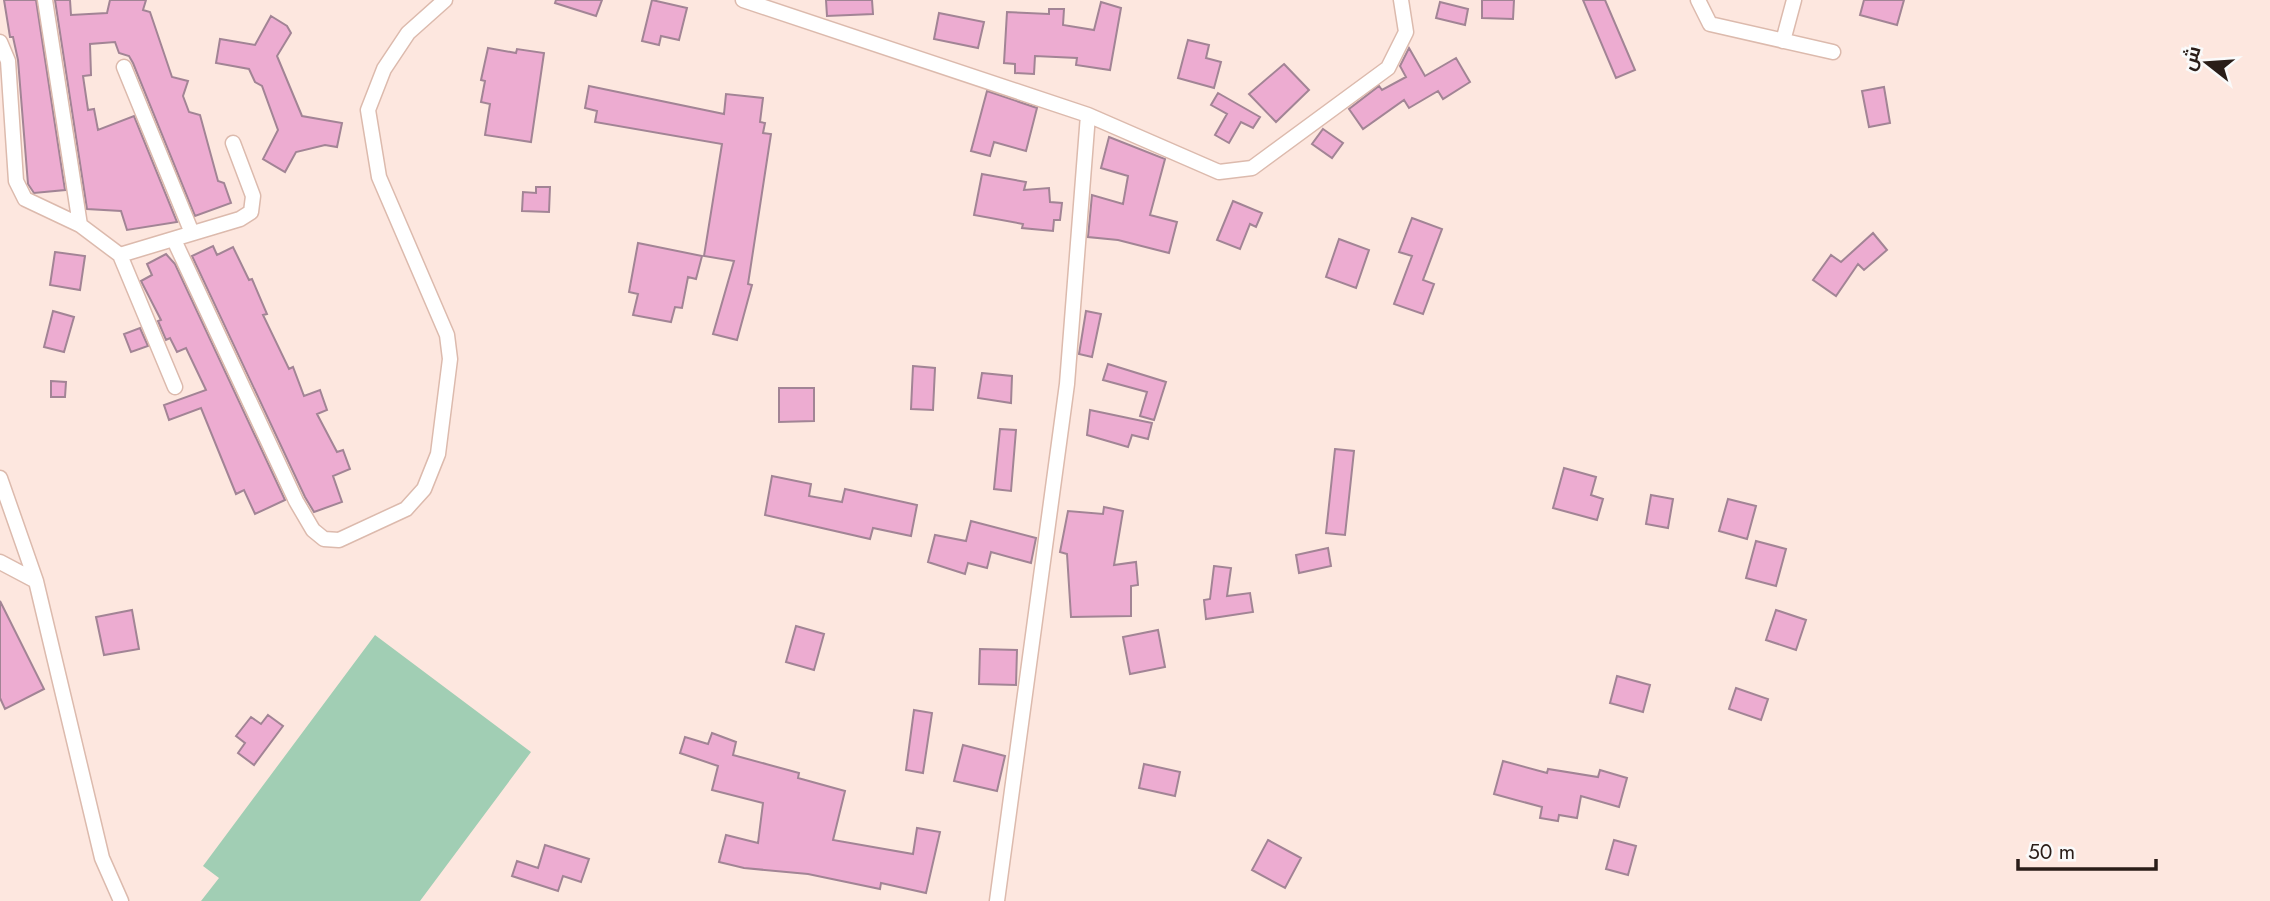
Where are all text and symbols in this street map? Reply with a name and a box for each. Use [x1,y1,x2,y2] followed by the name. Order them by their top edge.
[2172,28,2242,98] north arrow
[2175,43,2208,74] text: ش
[2018,828,2156,872] scale bar
[2028,837,2075,867] text: 50 m

